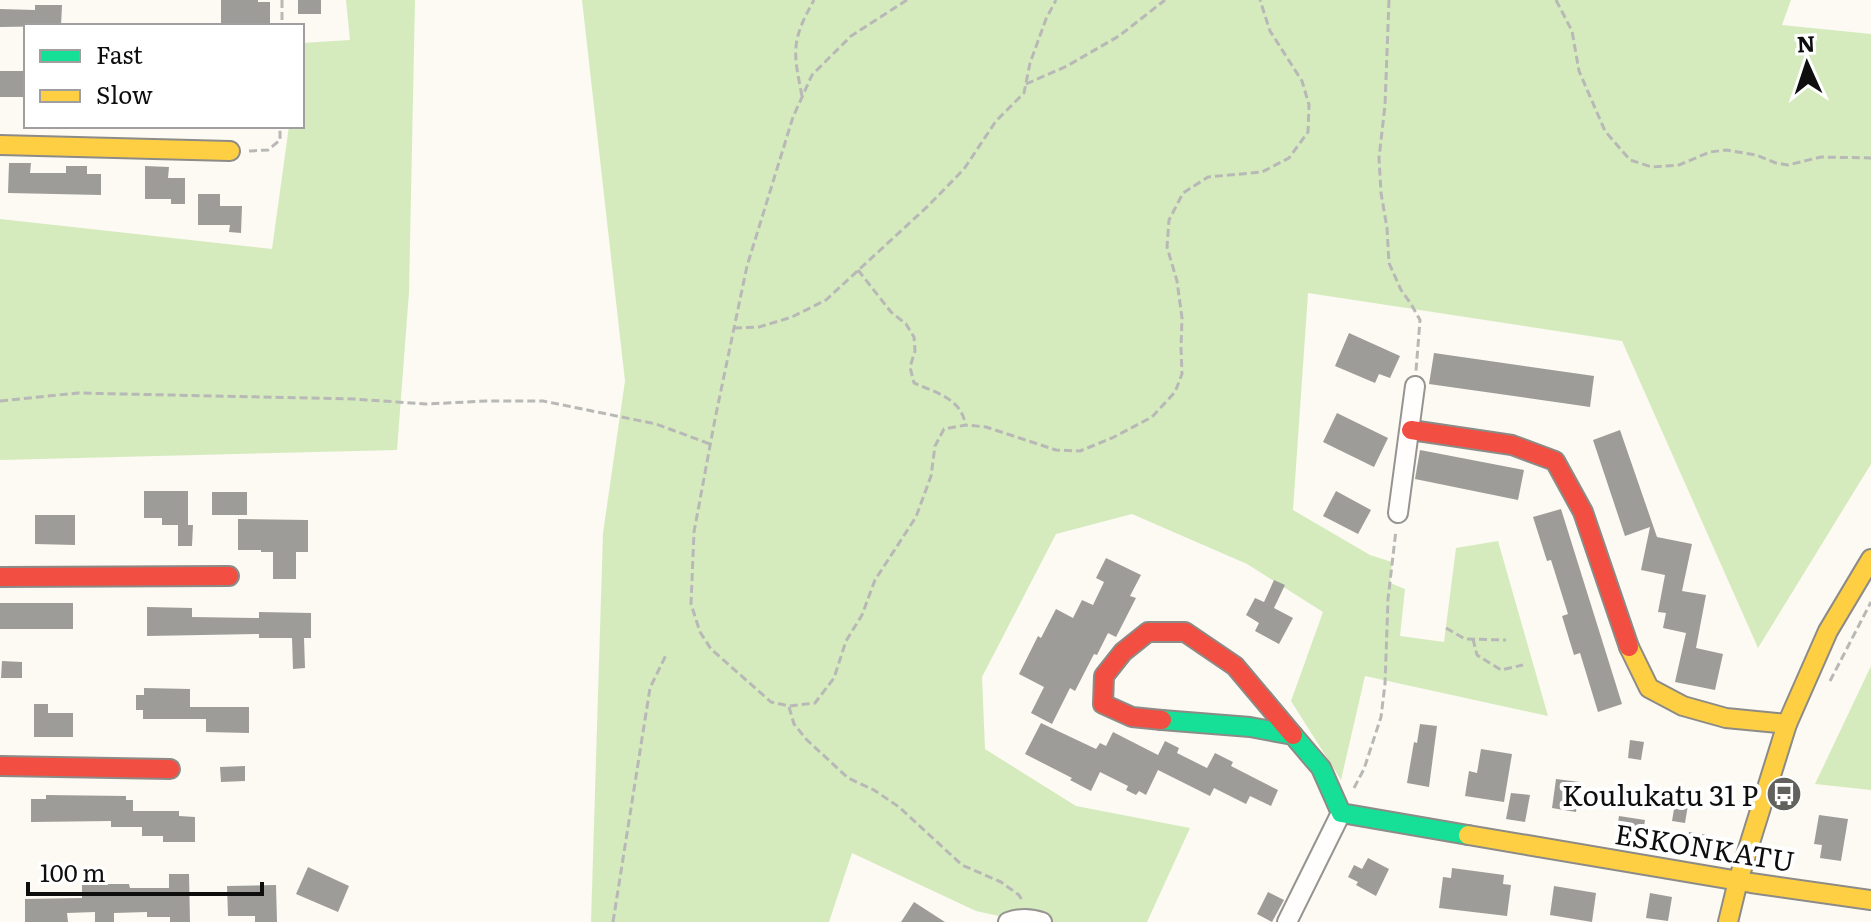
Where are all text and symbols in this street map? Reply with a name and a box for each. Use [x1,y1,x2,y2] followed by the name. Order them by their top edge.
[24,24,304,128] legend
[1767,24,1847,104] north arrow
[1796,26,1816,59] text: N
[96,36,143,71] text: Fast
[96,76,153,111] text: Slow
[1562,773,1758,815] place label: Koulukatu 31 P
[1765,775,1803,813] bus stop icon: Koulukatu 31 P
[1612,811,1798,881] street label: ESKONKATU
[28,846,262,896] scale bar
[40,854,106,889] text: 100 m

